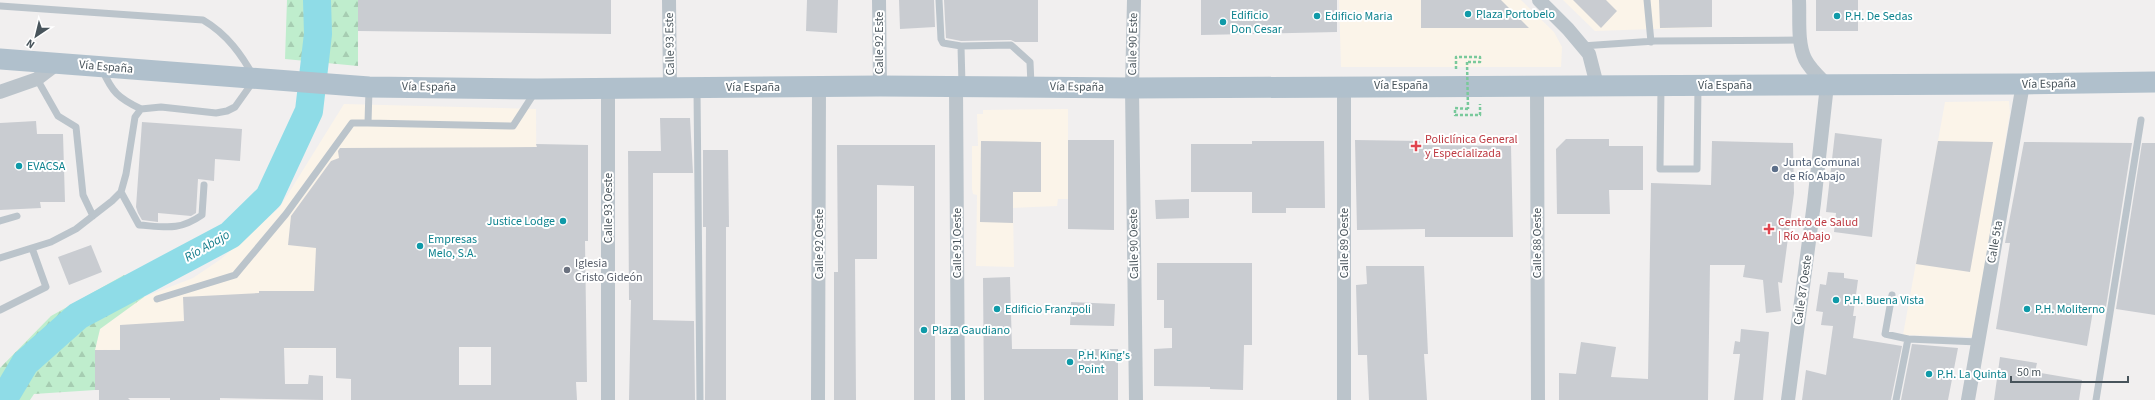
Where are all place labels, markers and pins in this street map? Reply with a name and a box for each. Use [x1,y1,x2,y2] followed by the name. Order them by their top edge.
[1476,6,1555,23] place label: Plaza Portobelo
[1231,7,1283,38] place label: Edificio Don Cesar
[1325,8,1393,25] place label: Edificio Maria
[1845,8,1912,25] place label: P.H. De Sedas
[1463,9,1473,19] marker: Plaza Portobelo
[1312,11,1322,21] marker: Edificio Maria
[1832,11,1842,21] marker: P.H. De Sedas
[1218,17,1228,27] marker: Edificio Don Cesar
[1425,131,1518,162] place label: Policlínica General y Especializada
[1410,140,1422,152] marker: Policlínica General y Especializada
[1783,154,1860,185] place label: Junta Comunal de Río Abajo
[27,158,66,175] place label: EVACSA
[14,161,24,171] marker: EVACSA
[1770,164,1780,174] marker: Junta Comunal de Río Abajo
[487,213,555,230] place label: Justice Lodge
[1778,214,1858,245] place label: Centro de Salud | Río Abajo
[558,216,568,226] marker: Justice Lodge
[1763,223,1775,235] marker: Centro de Salud | Río Abajo
[428,231,477,262] place label: Empresas Melo, S.A.
[415,241,425,251] marker: Empresas Melo, S.A.
[575,255,643,286] place label: Iglesia Cristo Gideón
[562,265,572,275] marker: Iglesia Cristo Gideón
[1844,292,1924,309] place label: P.H. Buena Vista
[1831,295,1841,305] marker: P.H. Buena Vista
[1005,301,1091,318] place label: Edificio Franzpoli
[2035,301,2105,318] place label: P.H. Moliterno
[992,304,1002,314] marker: Edificio Franzpoli
[2022,304,2032,314] marker: P.H. Moliterno
[932,322,1010,339] place label: Plaza Gaudiano
[919,325,929,335] marker: Plaza Gaudiano
[1078,347,1130,378] place label: P.H. King's Point
[1065,357,1075,367] marker: P.H. King's Point
[1937,366,2007,383] place label: P.H. La Quinta
[1924,369,1934,379] marker: P.H. La Quinta

